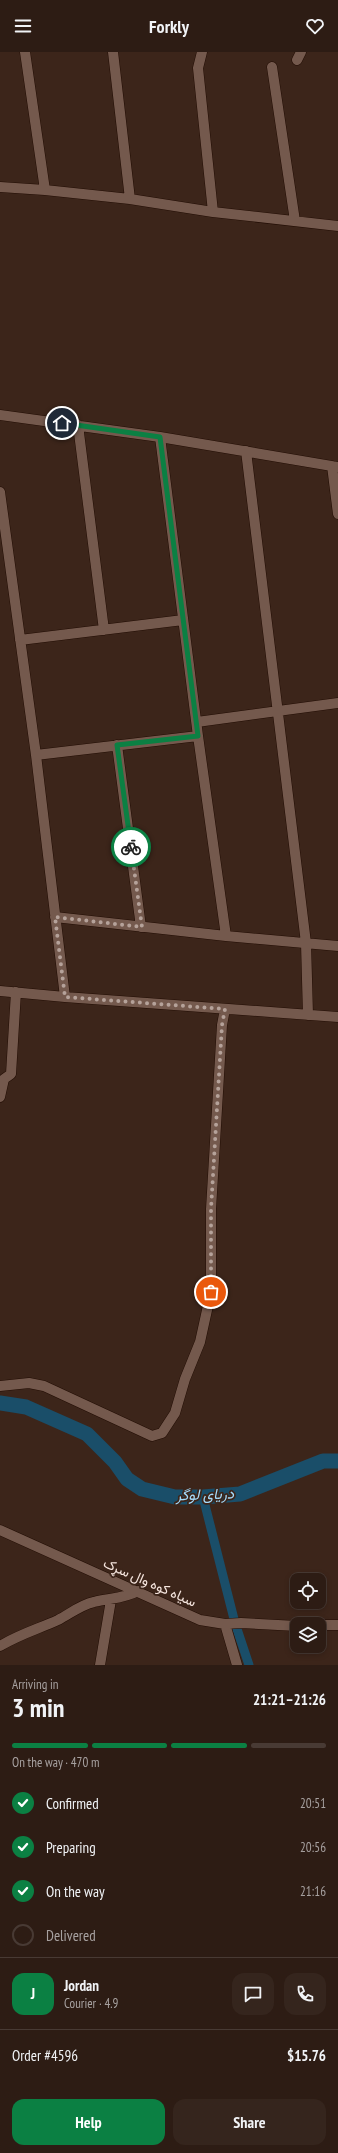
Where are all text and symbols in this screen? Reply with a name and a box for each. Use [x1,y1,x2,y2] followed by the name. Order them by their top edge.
[12,15,34,37] icon: menu
[149,15,189,38] text: Forkly
[304,15,326,37] icon: heart
[45,406,79,440] pin
[51,412,73,434] icon: home
[111,827,151,867] courier
[120,836,142,858] icon: bike
[194,1275,228,1309] pin
[200,1281,222,1303] icon: bag
[175,1483,235,1505] water label: دریای لوگر
[100,1553,199,1611] street label: سیاه کوه وال سړک
[290,1573,326,1653] map controls
[290,1573,326,1609] button: locate
[290,1617,326,1653] button: layers
[12,1676,59,1693] text: Arriving in
[253,1690,326,1709] text: 21:21–21:26
[12,1691,65,1724] text: 3 min
[12,1754,99,1771] text: On the way · 470 m
[12,1792,34,1814] icon: check
[46,1794,99,1813] text: Confirmed
[300,1795,326,1812] text: 20:51
[12,1836,34,1858] icon: check
[46,1838,96,1857] text: Preparing
[300,1839,326,1856] text: 20:56
[12,1880,34,1902] icon: check
[46,1882,105,1901] text: On the way
[300,1883,326,1900] text: 21:16
[46,1926,96,1945] text: Delivered
[232,1973,274,2015] button: chat
[284,1973,326,2015] button: phone
[64,1976,99,1995] text: Jordan
[31,1984,35,2003] text: J
[64,1995,118,2012] text: Courier · 4.9
[12,2046,78,2065] text: Order #4596
[287,2046,326,2065] text: $15.76
[12,2099,165,2145] button: Help
[173,2099,326,2145] button: Share

